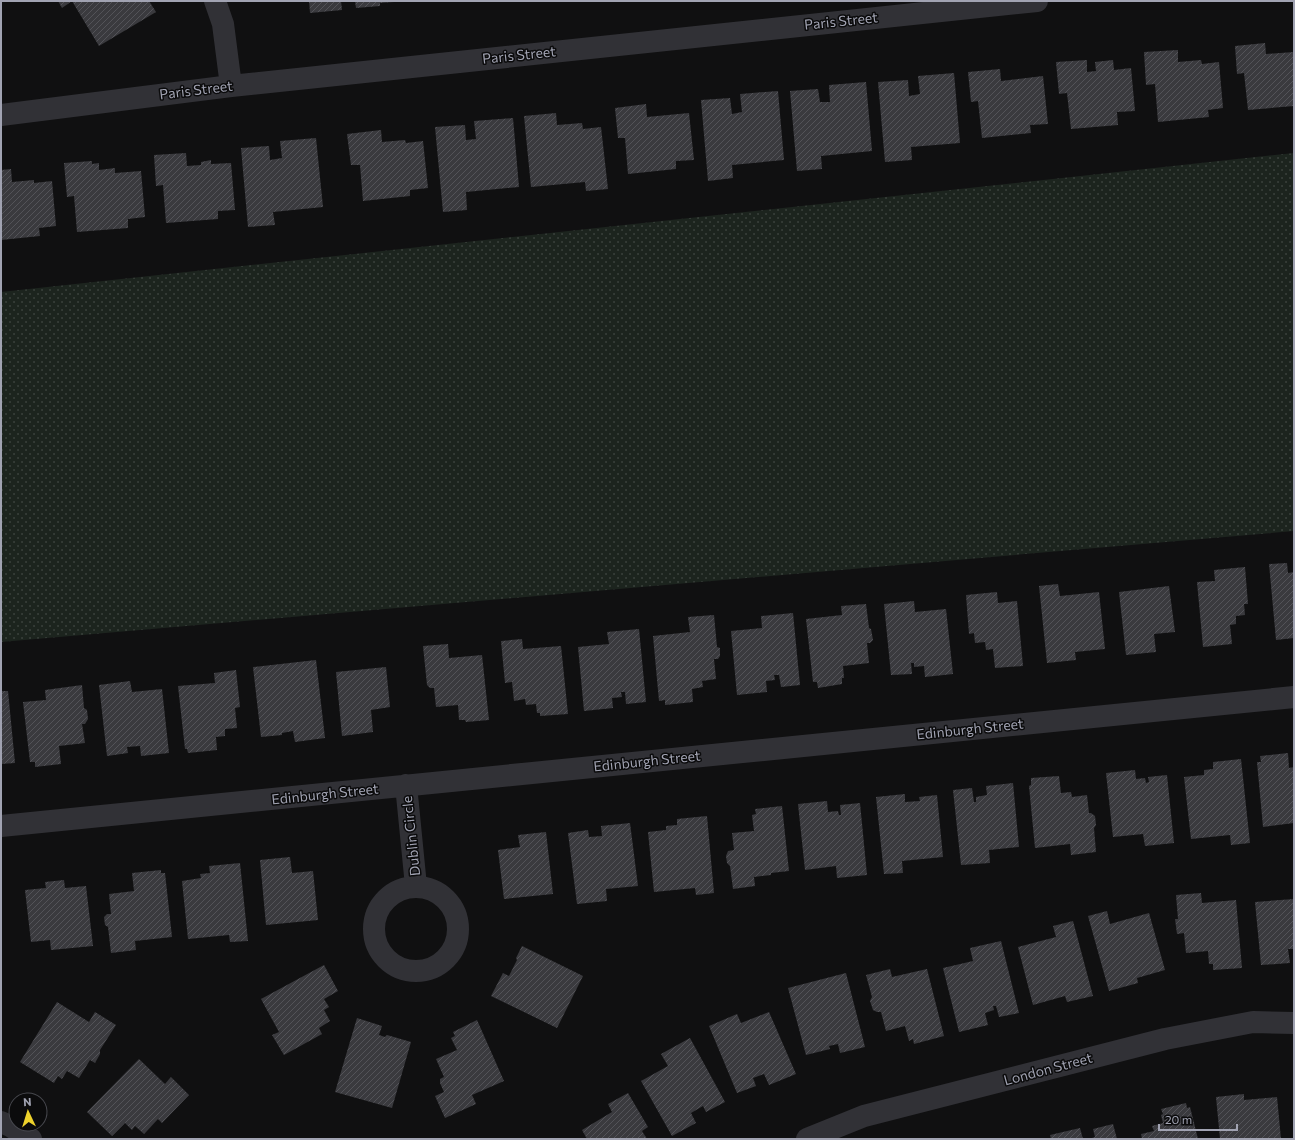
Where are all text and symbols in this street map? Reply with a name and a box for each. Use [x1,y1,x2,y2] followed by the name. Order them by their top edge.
[803,8,879,33] street label: Paris Street
[481,42,557,67] street label: Paris Street
[158,77,234,102] street label: Paris Street
[916,714,1025,743] street label: Edinburgh Street
[593,746,702,775] street label: Edinburgh Street
[271,779,380,808] street label: Edinburgh Street
[398,795,423,877] street label: Dublin Circle
[1002,1048,1094,1089] street label: London Street
[8,1092,48,1132] north arrow
[23,1095,32,1108] text: N
[1159,1106,1237,1132] scale bar
[1165,1112,1192,1126] text: 20 m

